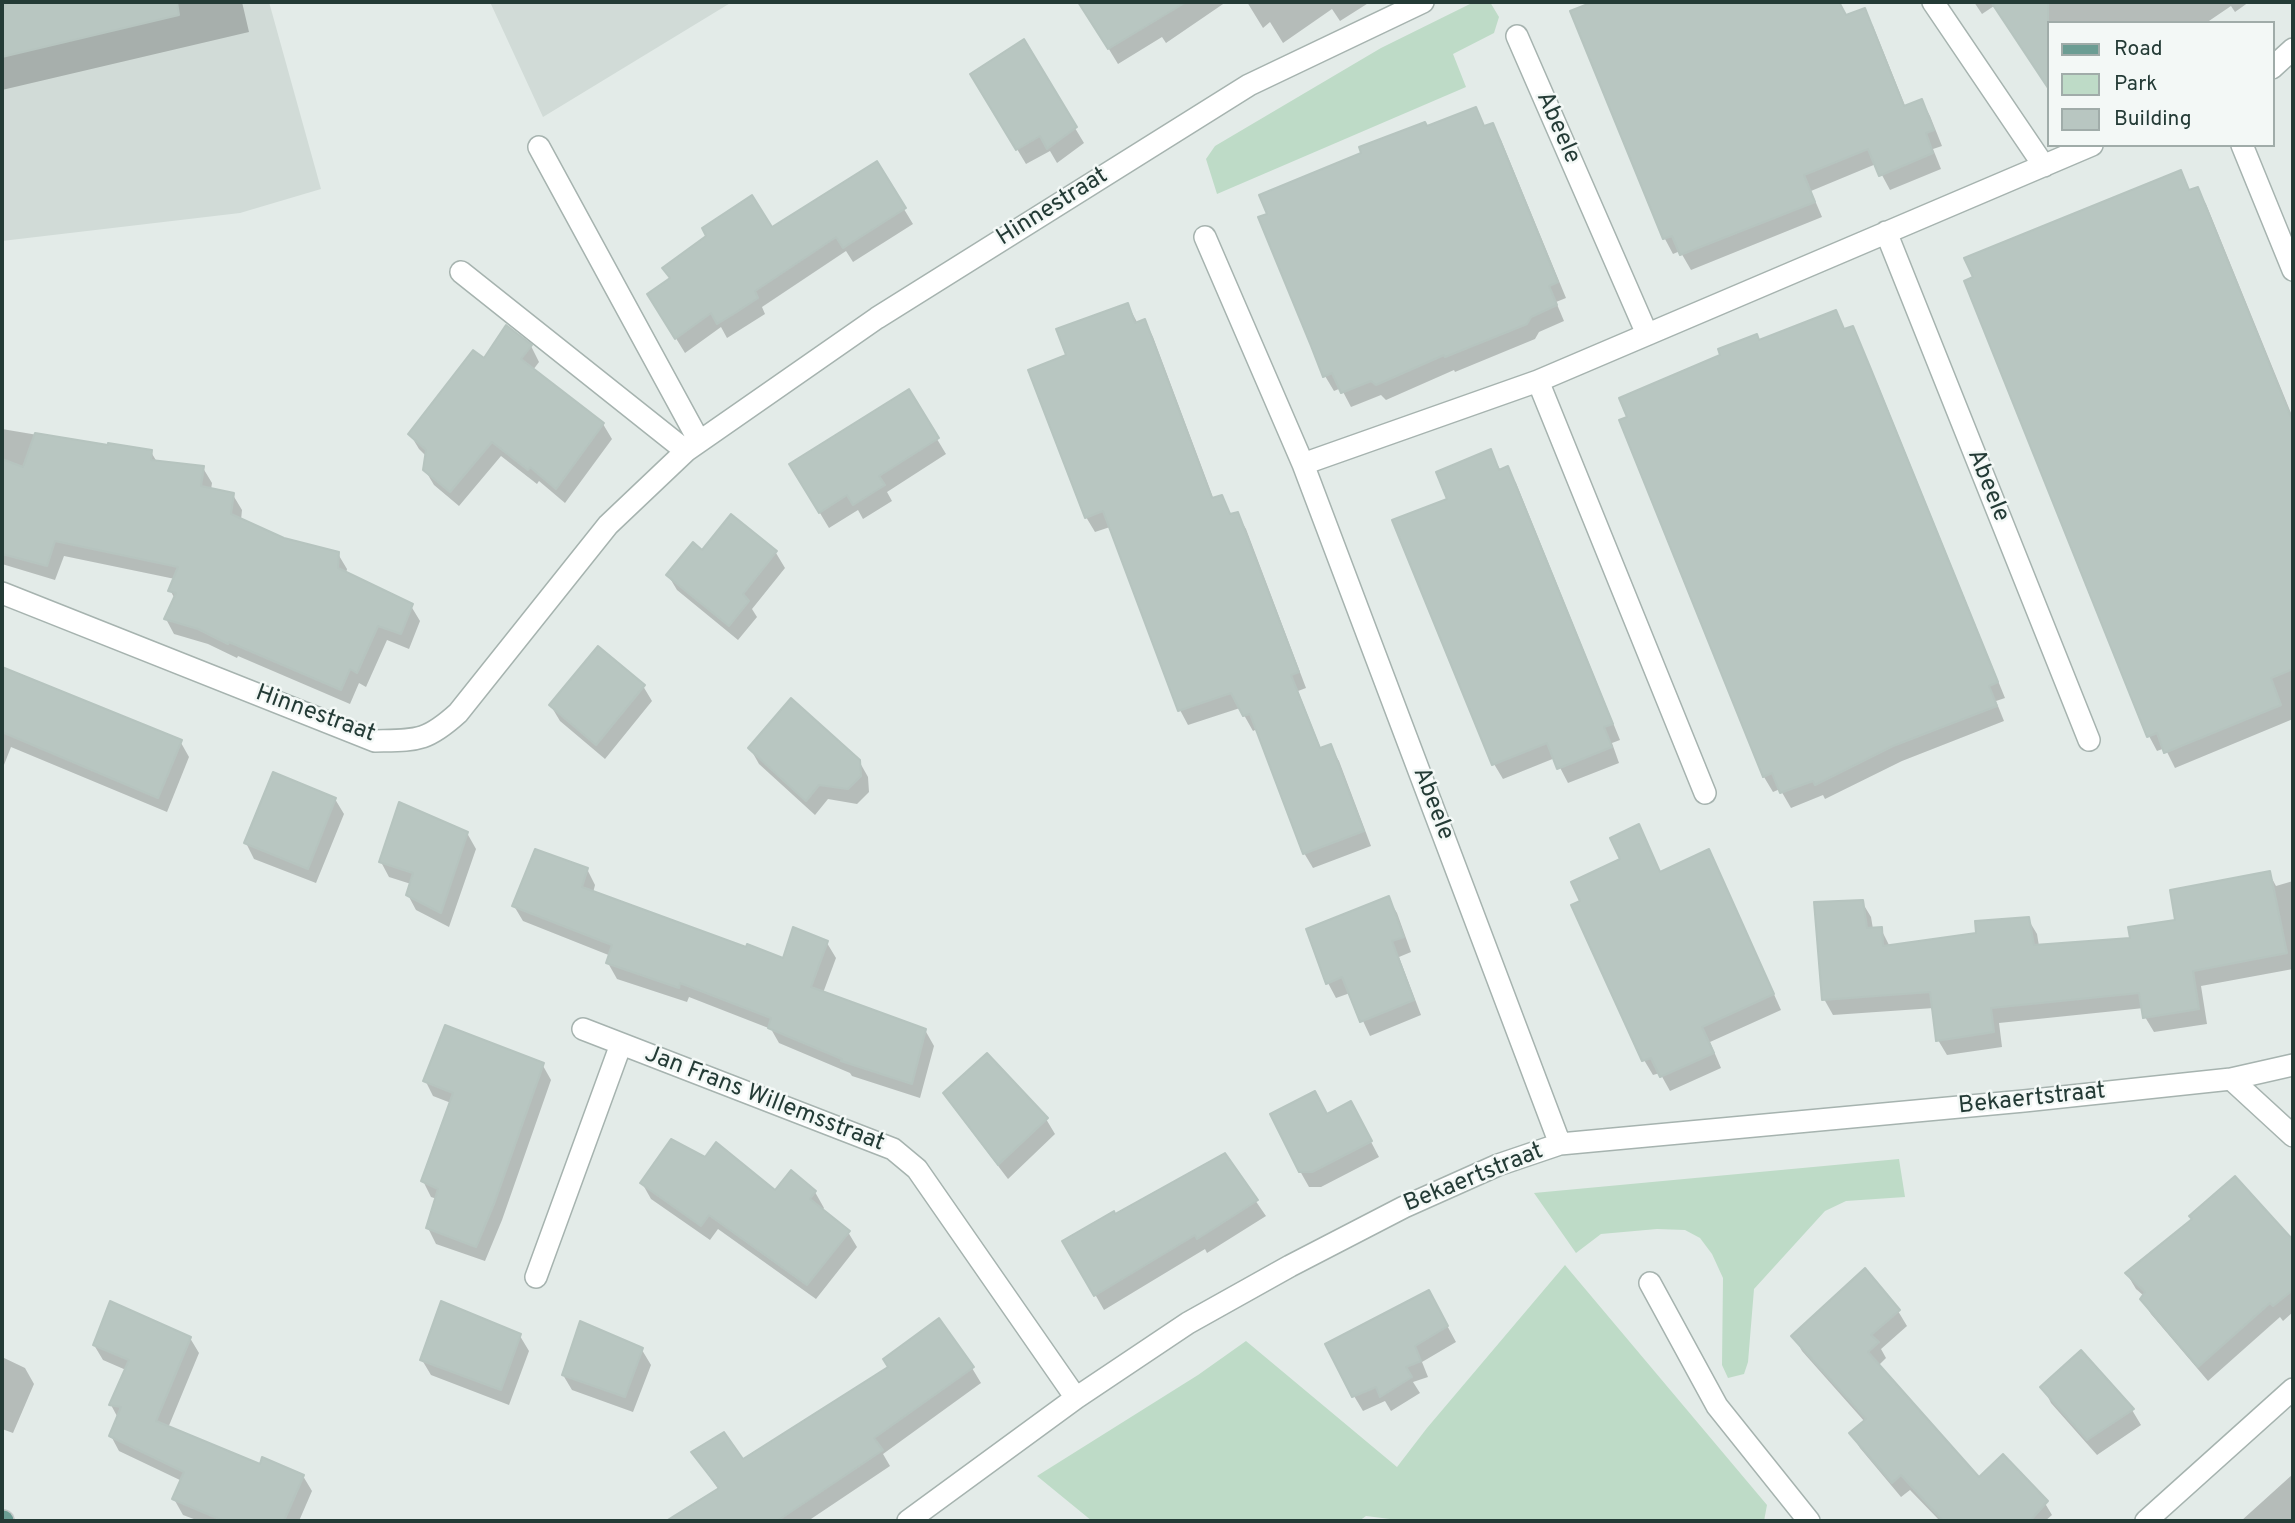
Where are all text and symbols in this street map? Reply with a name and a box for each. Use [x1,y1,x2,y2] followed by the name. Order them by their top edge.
[2046,21,2274,147] legend
[2114,36,2163,63] text: Road
[2114,71,2157,98] text: Park
[1528,88,1586,168] street label: Abeele
[2114,106,2192,133] text: Building
[992,163,1114,253] street label: Hinnestraat
[1959,446,2015,526] street label: Abeele
[251,680,379,750] street label: Hinnestraat
[1405,764,1459,844] street label: Abeele
[640,1041,888,1159] street label: Jan Frans Willemsstraat
[1957,1078,2107,1122] street label: Bekaertstraat
[1400,1138,1548,1220] street label: Bekaertstraat

